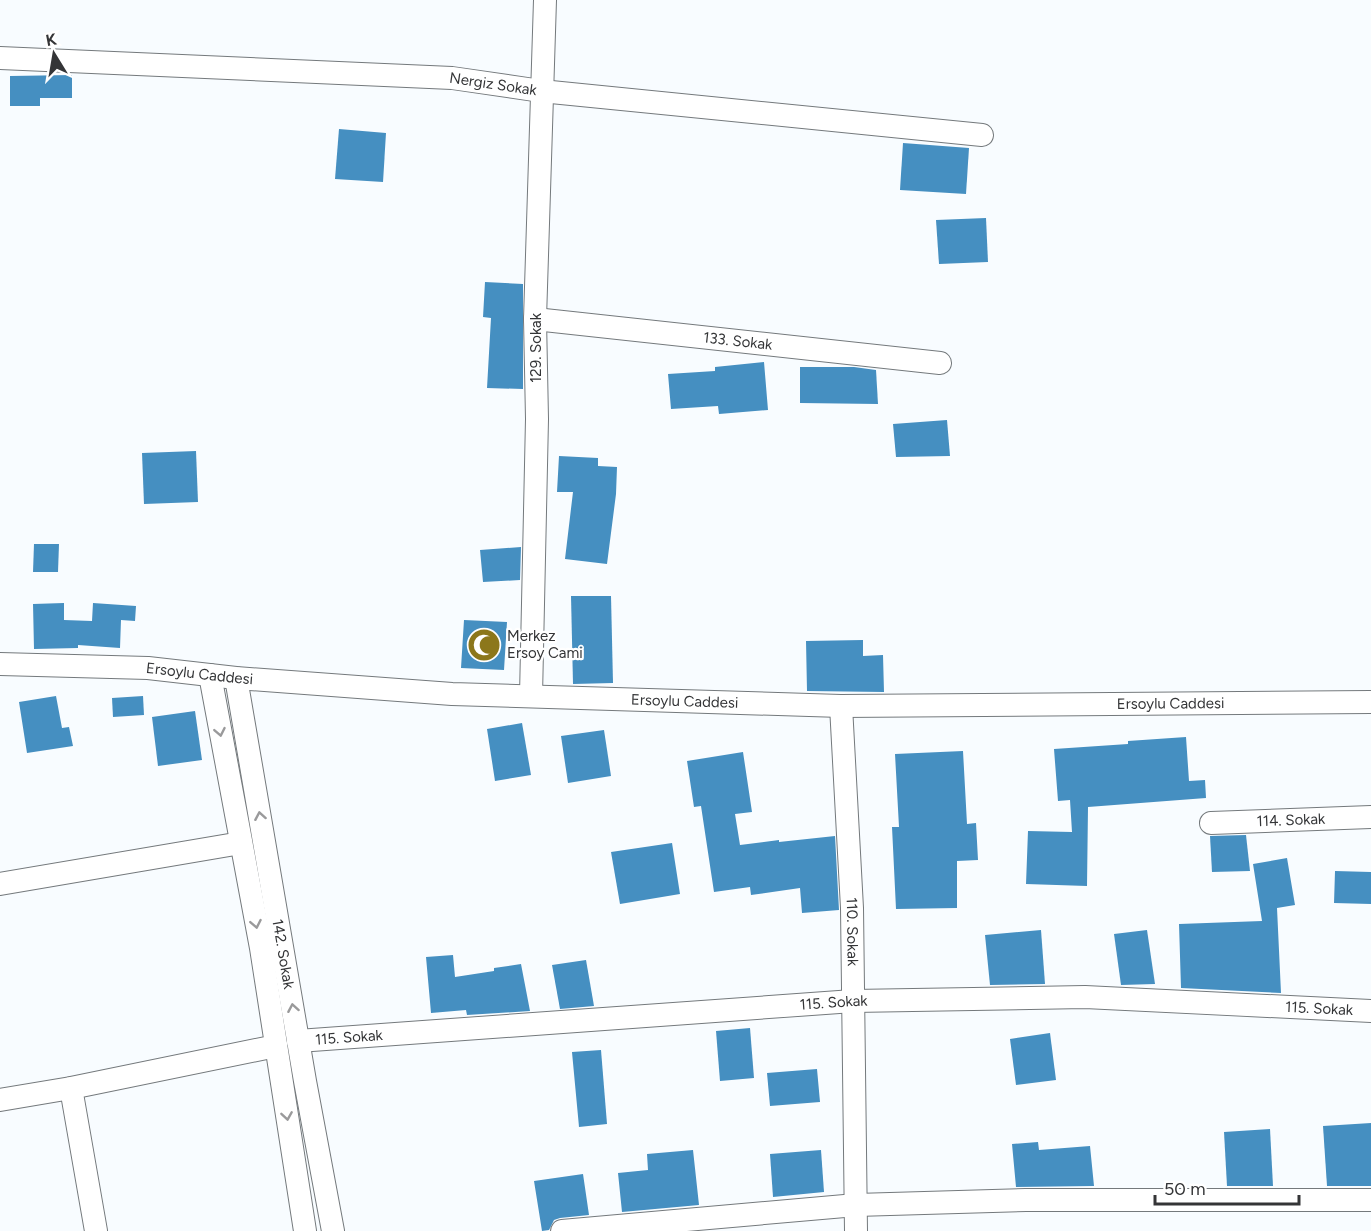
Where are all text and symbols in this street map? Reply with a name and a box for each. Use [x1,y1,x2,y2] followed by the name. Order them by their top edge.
[24,24,84,84] north arrow
[44,29,59,50] text: K
[448,69,539,99] street label: Nergiz Sokak
[527,312,545,383] street label: 129. Sokak
[702,328,774,354] street label: 133. Sokak
[466,627,502,663] mosque icon: Merkez Ersoy Cami
[507,627,583,662] place label: Merkez Ersoy Cami
[145,659,254,688] street label: Ersoylu Caddesi
[631,691,739,712] street label: Ersoylu Caddesi
[1117,694,1224,713] street label: Ersoylu Caddesi
[213,727,226,737] one-way arrow
[1256,810,1326,830] street label: 114. Sokak
[254,811,266,821] one-way arrow
[842,897,862,967] street label: 110. Sokak
[249,918,262,928] one-way arrow
[268,918,298,991] street label: 142. Sokak
[799,992,868,1014] street label: 115. Sokak
[1285,998,1354,1019] street label: 115. Sokak
[287,1003,299,1013] one-way arrow
[314,1026,384,1049] street label: 115. Sokak
[280,1111,293,1121] one-way arrow
[1155,1168,1299,1206] scale bar
[1164,1178,1206,1200] text: 50 m

